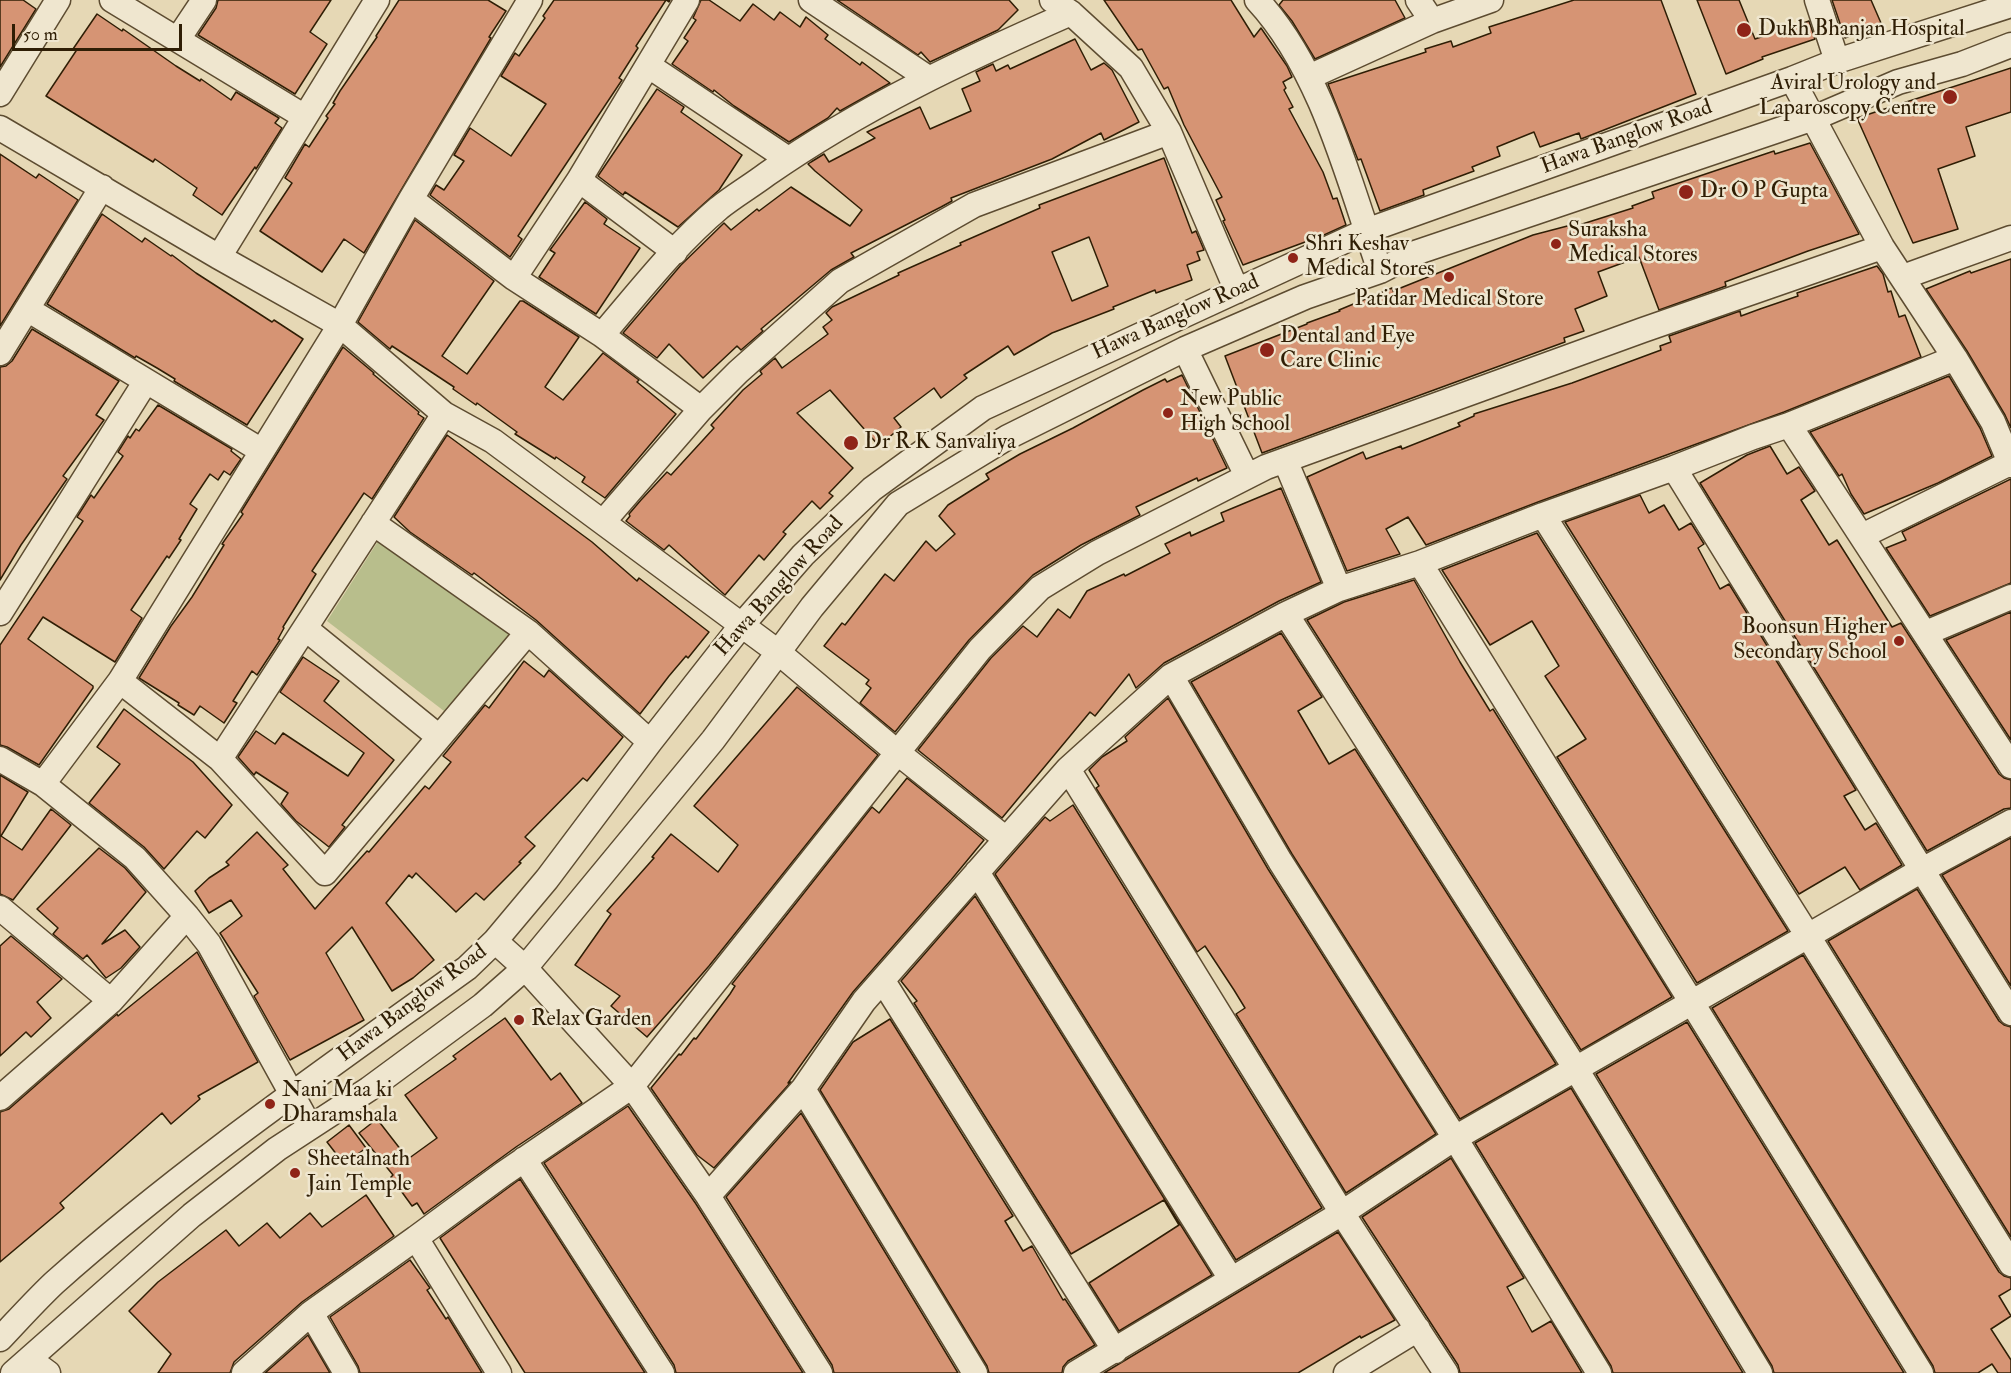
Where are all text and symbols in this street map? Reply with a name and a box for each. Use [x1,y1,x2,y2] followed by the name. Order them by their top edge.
[15,12,184,50] scale bar
[1758,17,1965,43] place label: Dukh Bhanjan Hospital
[1735,21,1753,39] marker: Dukh Bhanjan Hospital
[23,23,58,46] text: 50 m
[1759,71,1936,122] place label: Aviral Urology and Laparoscopy Centre
[1941,88,1959,106] marker: Aviral Urology and Laparoscopy Centre
[1538,95,1716,181] street label: Hawa Banglow Road
[1700,179,1828,205] place label: Dr O P Gupta
[1677,183,1695,201] marker: Dr O P Gupta
[1568,218,1698,270] place label: Suraksha Medical Stores
[1305,232,1435,284] place label: Shri Keshav Medical Stores
[1549,237,1563,251] marker: Suraksha Medical Stores
[1286,251,1300,265] marker: Shri Keshav Medical Stores
[1088,269,1264,367] street label: Hawa Banglow Road
[1442,270,1456,284] marker: Patidar Medical Store
[1354,287,1544,313] place label: Patidar Medical Store
[1280,324,1415,376] place label: Dental and Eye Care Clinic
[1258,341,1276,359] marker: Dental and Eye Care Clinic
[1180,387,1290,439] place label: New Public High School
[1161,406,1175,420] marker: New Public High School
[864,430,1016,456] place label: Dr R K Sanvaliya
[842,434,860,452] marker: Dr R K Sanvaliya
[710,511,850,663] street label: Hawa Banglow Road
[1733,615,1887,666] place label: Boonsun Higher Secondary School
[1892,634,1906,648] marker: Boonsun Higher Secondary School
[333,939,493,1069] street label: Hawa Banglow Road
[531,1007,652,1033] place label: Relax Garden
[512,1013,526,1027] marker: Relax Garden
[282,1078,397,1130] place label: Nani Maa ki Dharamshala
[263,1097,277,1111] marker: Nani Maa ki Dharamshala
[307,1147,412,1198] place label: Sheetalnath Jain Temple
[288,1166,302,1180] marker: Sheetalnath Jain Temple

